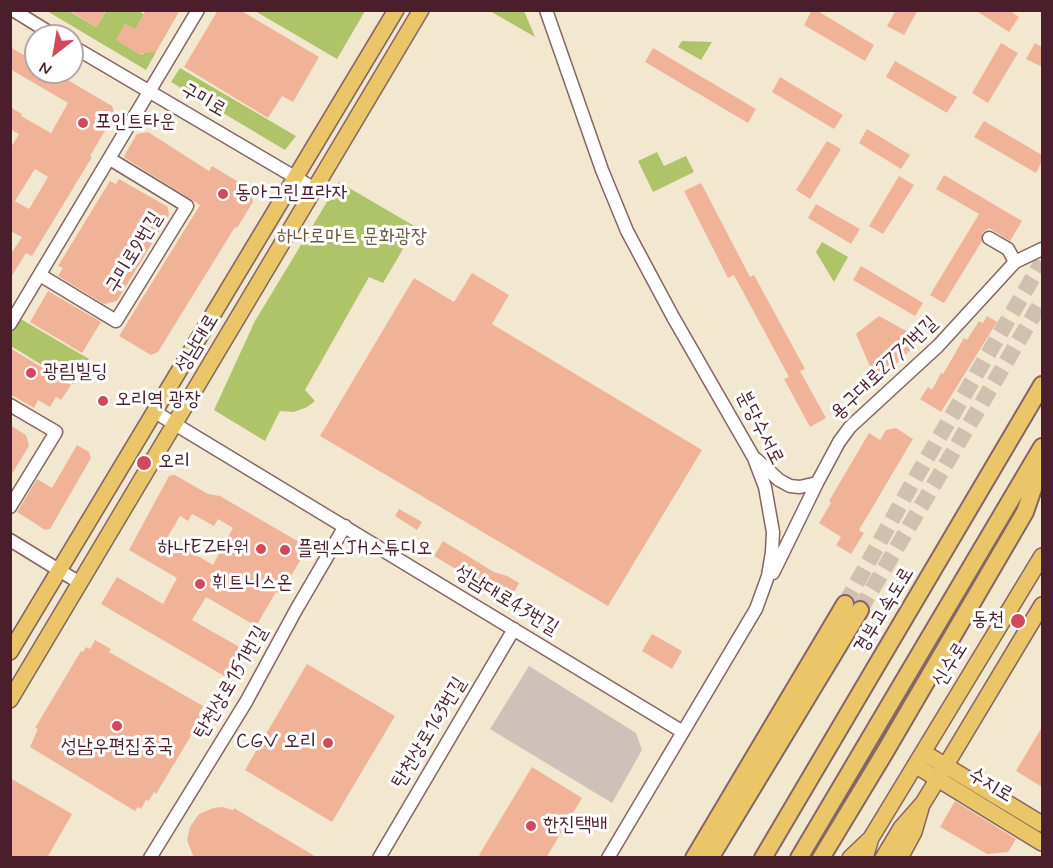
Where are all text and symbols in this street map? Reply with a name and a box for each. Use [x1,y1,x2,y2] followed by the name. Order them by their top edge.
[24,24,84,84] north arrow
[36,56,55,80] text: N
[176,79,230,123] street label: 구미로
[95,111,175,135] place label: 포인트타운
[76,116,90,130] marker: 포인트타운
[235,182,348,206] place label: 동아그린프라자
[216,187,230,201] marker: 동아그린프라자
[101,208,169,298] street label: 구미로9번길
[277,226,427,250] park label: 하나로마트 문화광장
[171,310,225,378] street label: 성남대로
[826,312,944,426] street label: 용구대로2771번길
[43,361,107,385] place label: 광림빌딩
[24,366,38,380] marker: 광림빌딩
[730,387,788,469] street label: 분당수서로
[115,389,201,413] place label: 오리역 광장
[96,394,110,408] marker: 오리역 광장
[158,451,190,475] place label: 오리
[135,454,153,472] marker: 오리
[158,537,249,561] place label: 하나EZ타워
[297,538,432,562] place label: 플렉스JH스튜디오
[254,542,268,556] marker: 하나EZ타워
[278,543,292,557] marker: 플렉스JH스튜디오
[450,561,562,641] street label: 성남대로43번길
[850,563,920,659] street label: 경부고속도로
[212,572,292,596] place label: 휘트니스온
[193,577,207,591] marker: 휘트니스온
[972,609,1004,633] place label: 동천
[1009,612,1027,630] marker: 동천
[190,622,274,744] street label: 탄천상로151번길
[928,638,974,692] street label: 신수로
[388,673,472,793] street label: 탄천상로163번길
[110,719,124,733] marker: 성남우편집중국
[236,731,316,755] place label: CGV 오리
[61,736,173,760] place label: 성남우편집중국
[321,736,335,750] marker: CGV 오리
[963,763,1017,809] street label: 수지로
[543,814,607,838] place label: 한진택배
[524,819,538,833] marker: 한진택배

